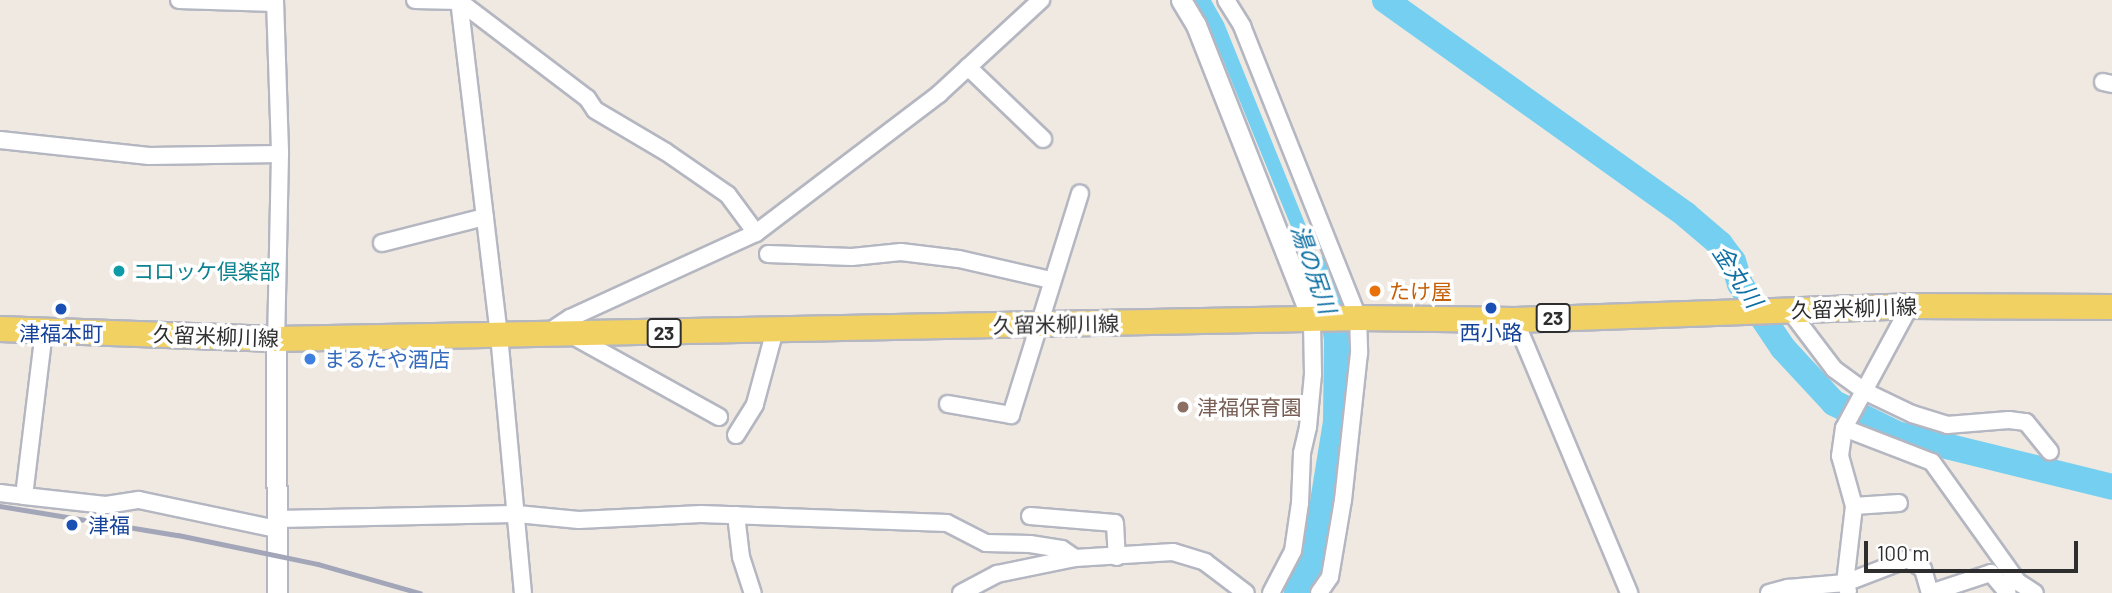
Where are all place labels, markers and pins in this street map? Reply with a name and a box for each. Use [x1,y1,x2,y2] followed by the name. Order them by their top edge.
[133,258,280,284] place label: コロッケ倶楽部
[111,263,127,279] marker: コロッケ倶楽部
[1389,278,1452,304] place label: たけ屋
[1367,283,1383,299] marker: たけ屋
[1483,300,1499,316] marker: 西小路
[53,301,69,317] marker: 津福本町
[1460,319,1522,345] place label: 西小路
[19,320,103,346] place label: 津福本町
[324,346,450,372] place label: まるたや酒店
[302,351,318,367] marker: まるたや酒店
[1197,394,1302,420] place label: 津福保育園
[1175,399,1191,415] marker: 津福保育園
[88,512,130,538] place label: 津福
[62,515,82,535] marker: 津福

